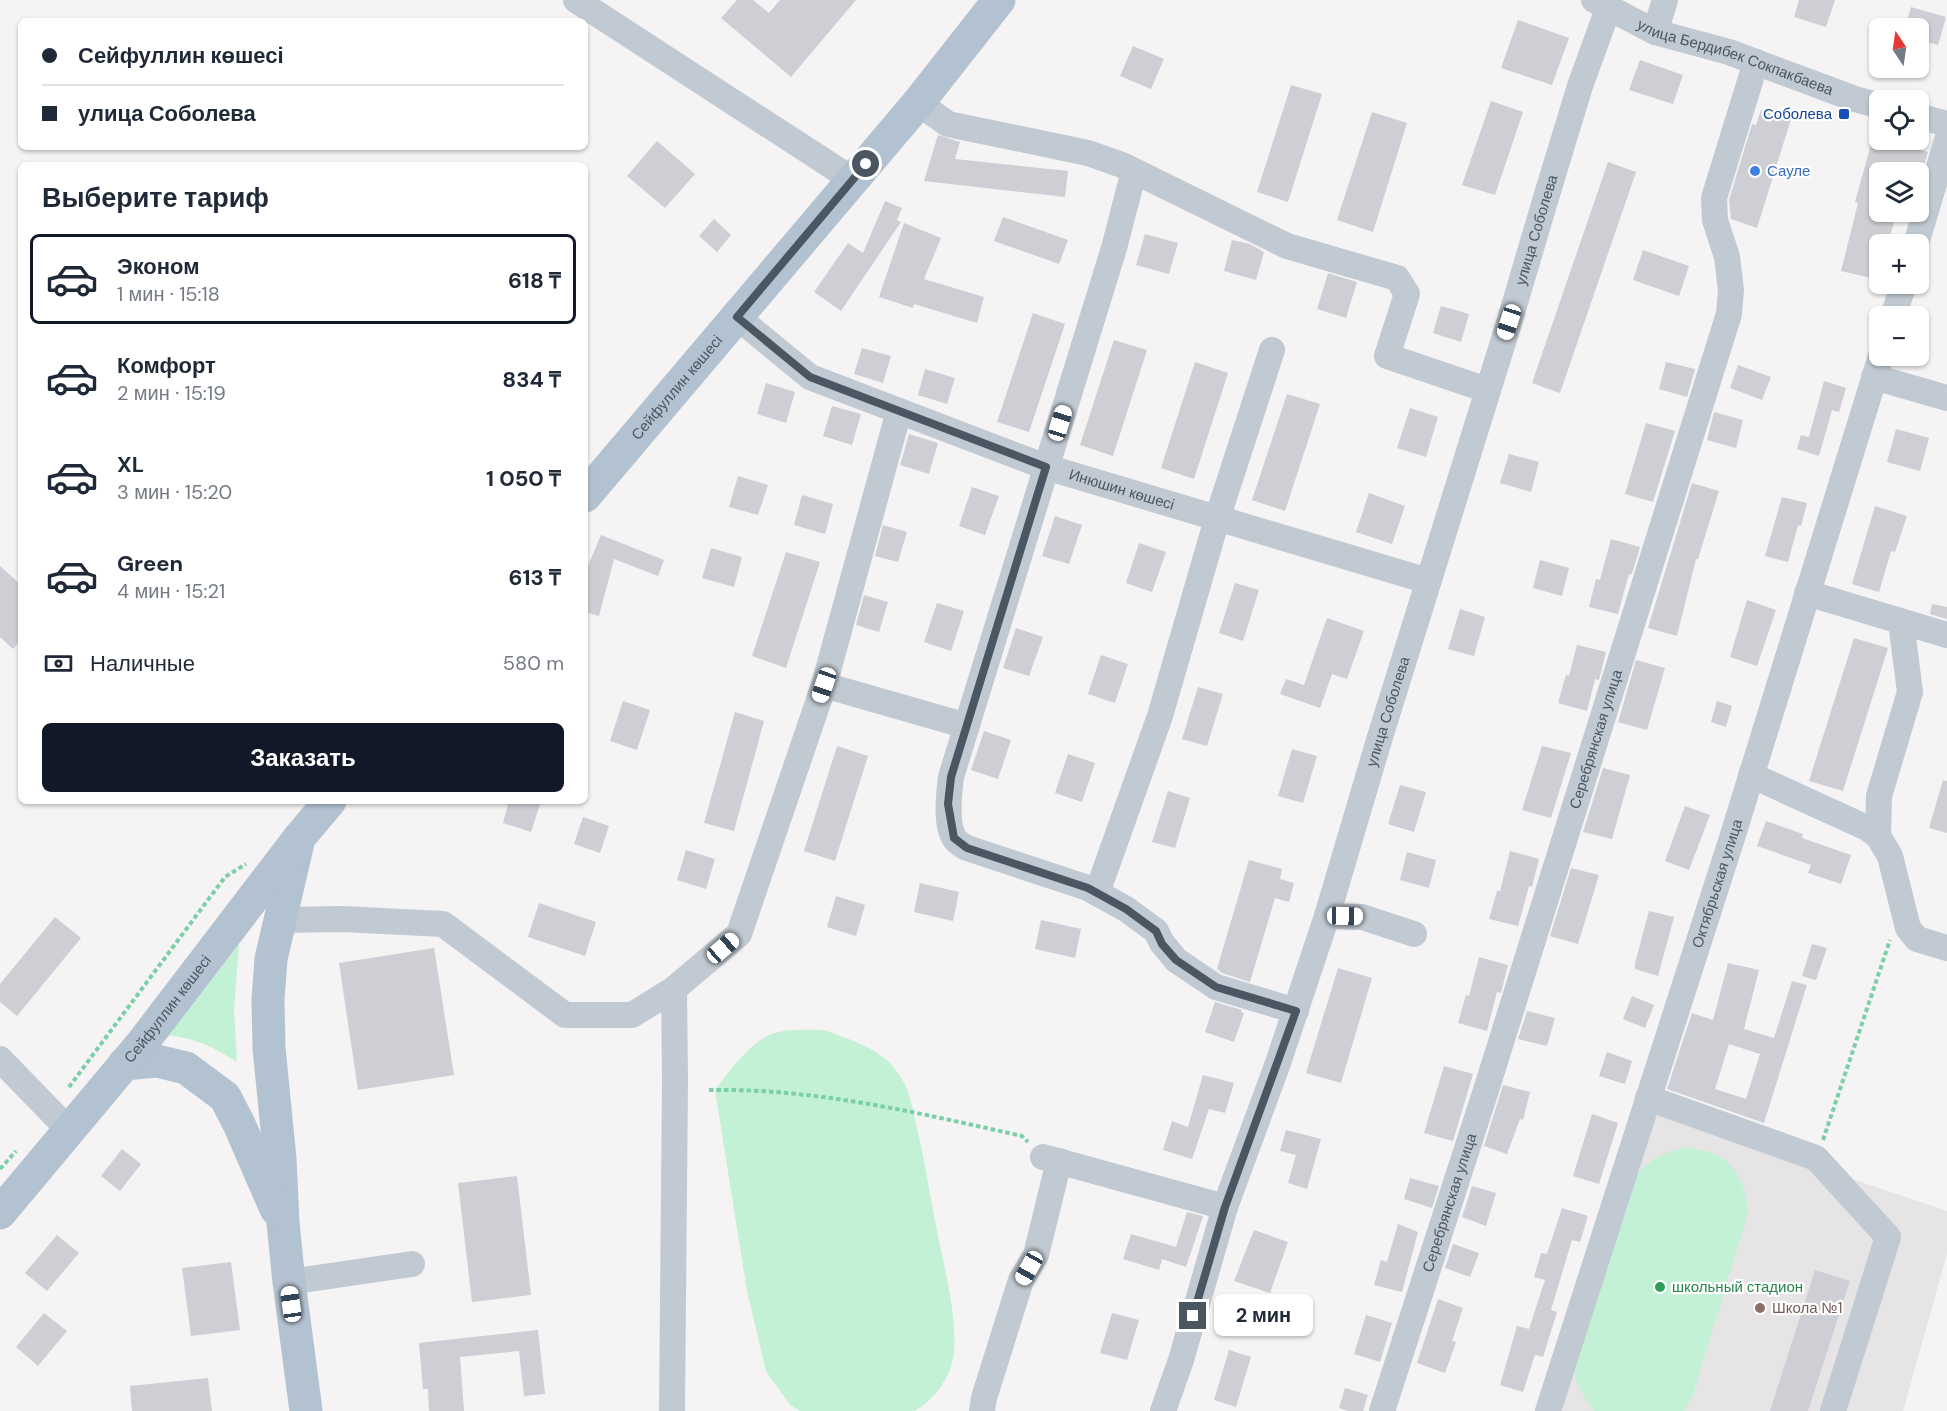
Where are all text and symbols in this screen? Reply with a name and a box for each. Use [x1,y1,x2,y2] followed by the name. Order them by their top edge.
[1634,14,1837,100] street label: улица Бердибек Сокпакбаева
[1869,18,1929,78] north arrow
[1869,18,1929,366] map controls
[78,41,284,70] text: Сейфуллин көшесі
[1869,90,1929,150] button: locate
[78,99,256,128] text: улица Соболева
[1763,104,1833,124] place label: Соболева
[1837,107,1851,121] marker: Соболева
[852,150,879,177] route start
[1767,161,1810,181] place label: Сауле
[1869,162,1929,222] button: layers
[1748,164,1762,178] marker: Сауле
[1511,172,1563,288] street label: улица Соболева
[42,180,269,215] text: Выберите тариф
[1869,234,1929,294] button: +
[45,252,99,306] icon: car
[117,252,200,281] text: Эконом
[508,266,561,295] text: 618 ₸
[117,281,220,307] text: 1 мин · 15:18
[1495,302,1523,342] car
[1869,306,1929,366] button: −
[627,331,727,444] street label: Сейфуллин көшесі
[45,351,99,405] icon: car
[117,351,216,380] text: Комфорт
[502,365,561,394] text: 834 ₸
[117,380,226,406] text: 2 мин · 15:19
[1046,403,1074,443] car
[45,450,99,504] icon: car
[117,450,144,479] text: XL
[486,464,561,493] text: 1 050 ₸
[1066,464,1177,515] street label: Инюшин көшесі
[117,479,232,505] text: 3 мин · 15:20
[45,549,99,603] icon: car
[117,549,183,578] text: Green
[509,563,561,592] text: 613 ₸
[117,578,225,604] text: 4 мин · 15:21
[42,647,75,680] icon: cash
[90,649,195,678] text: Наличные
[503,650,564,676] text: 580 m
[1362,653,1415,769] street label: улица Соболева
[810,665,838,705] car
[1565,666,1627,811] street label: Серебрянская улица
[42,723,564,792] button: Заказать
[1687,816,1747,951] street label: Октябрьская улица
[1327,907,1363,925] car
[704,929,742,967] car
[120,951,216,1067] street label: Сейфуллин көшесі
[1418,1130,1482,1275] street label: Серебрянская улица
[1012,1248,1046,1288] car
[1672,1277,1803,1297] place label: школьный стадион
[1653,1280,1667,1294] marker: школьный стадион
[280,1285,302,1323] car
[1214,1295,1313,1337] callout: 2 мин
[1772,1298,1842,1318] place label: Школа №1
[1753,1301,1767,1315] marker: Школа №1
[1179,1302,1206,1329] route end
[1236,1302,1291,1328] text: 2 мин

